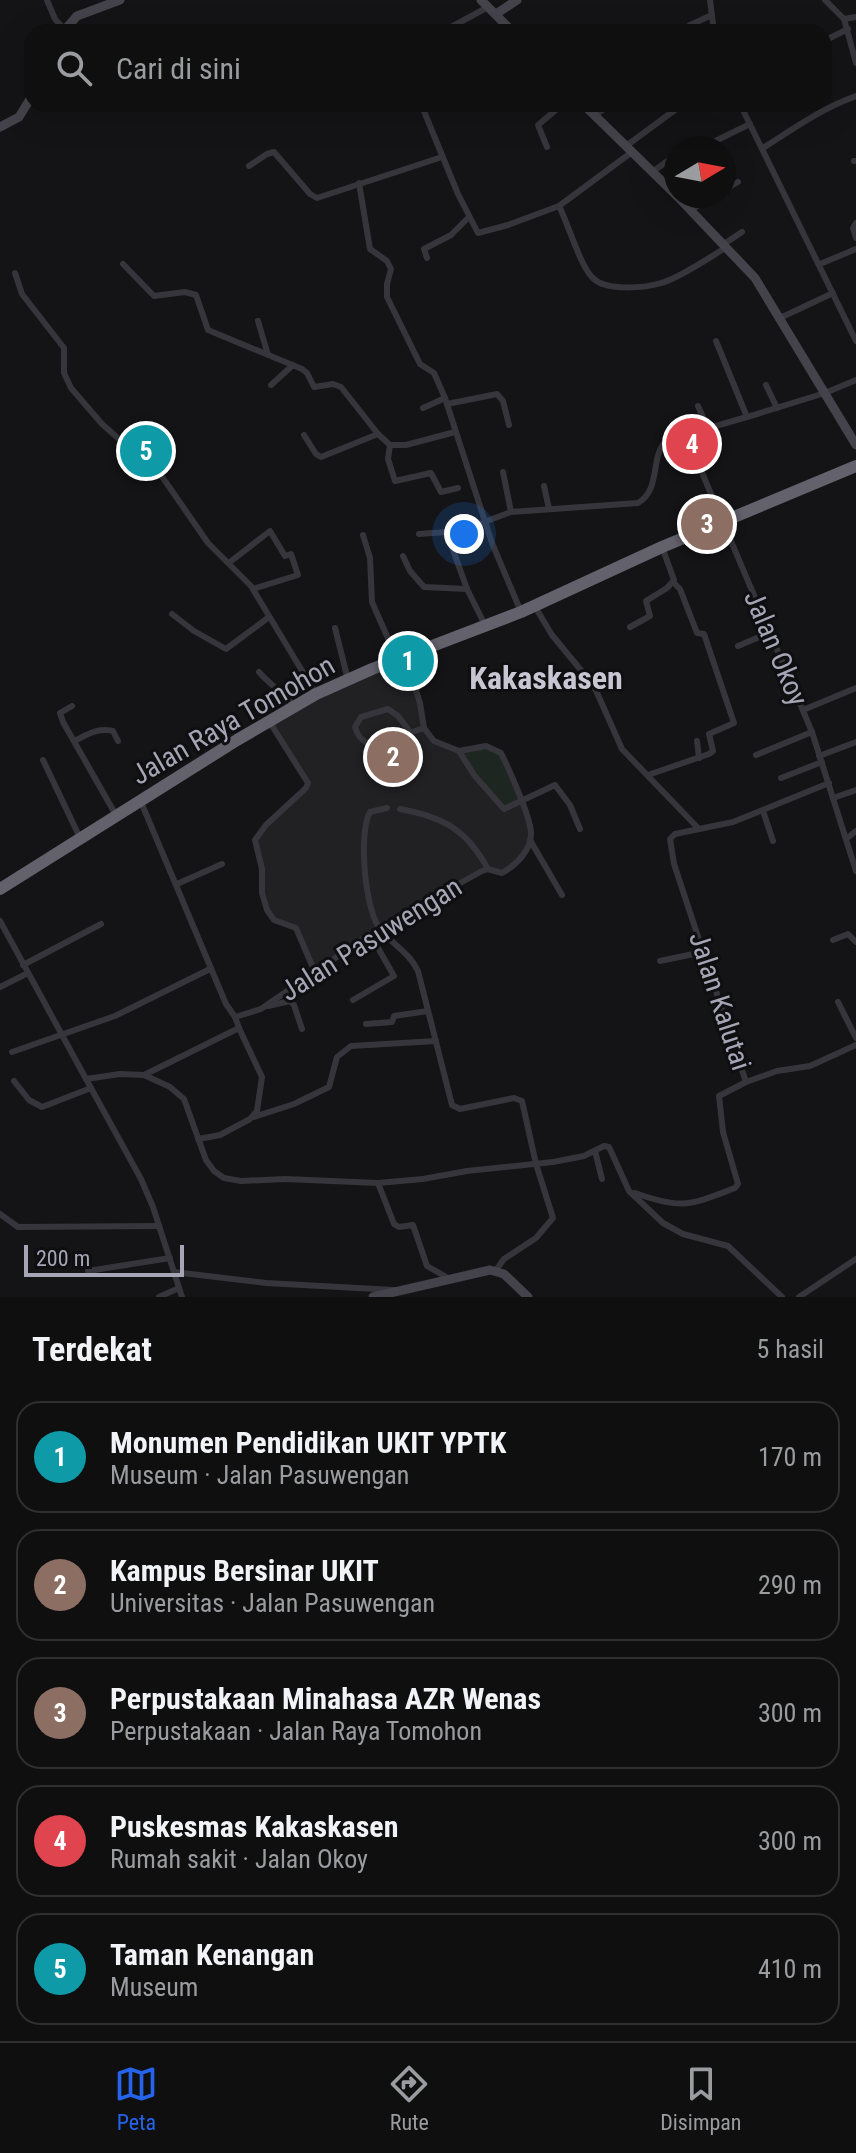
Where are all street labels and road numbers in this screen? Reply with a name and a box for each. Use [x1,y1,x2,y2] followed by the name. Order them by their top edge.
[737,586,815,711] street label: Jalan Okoy
[126,648,340,792] street label: Jalan Raya Tomohon
[274,870,468,1008] street label: Jalan Pasuwengan
[682,928,758,1074] street label: Jalan Kalutai

